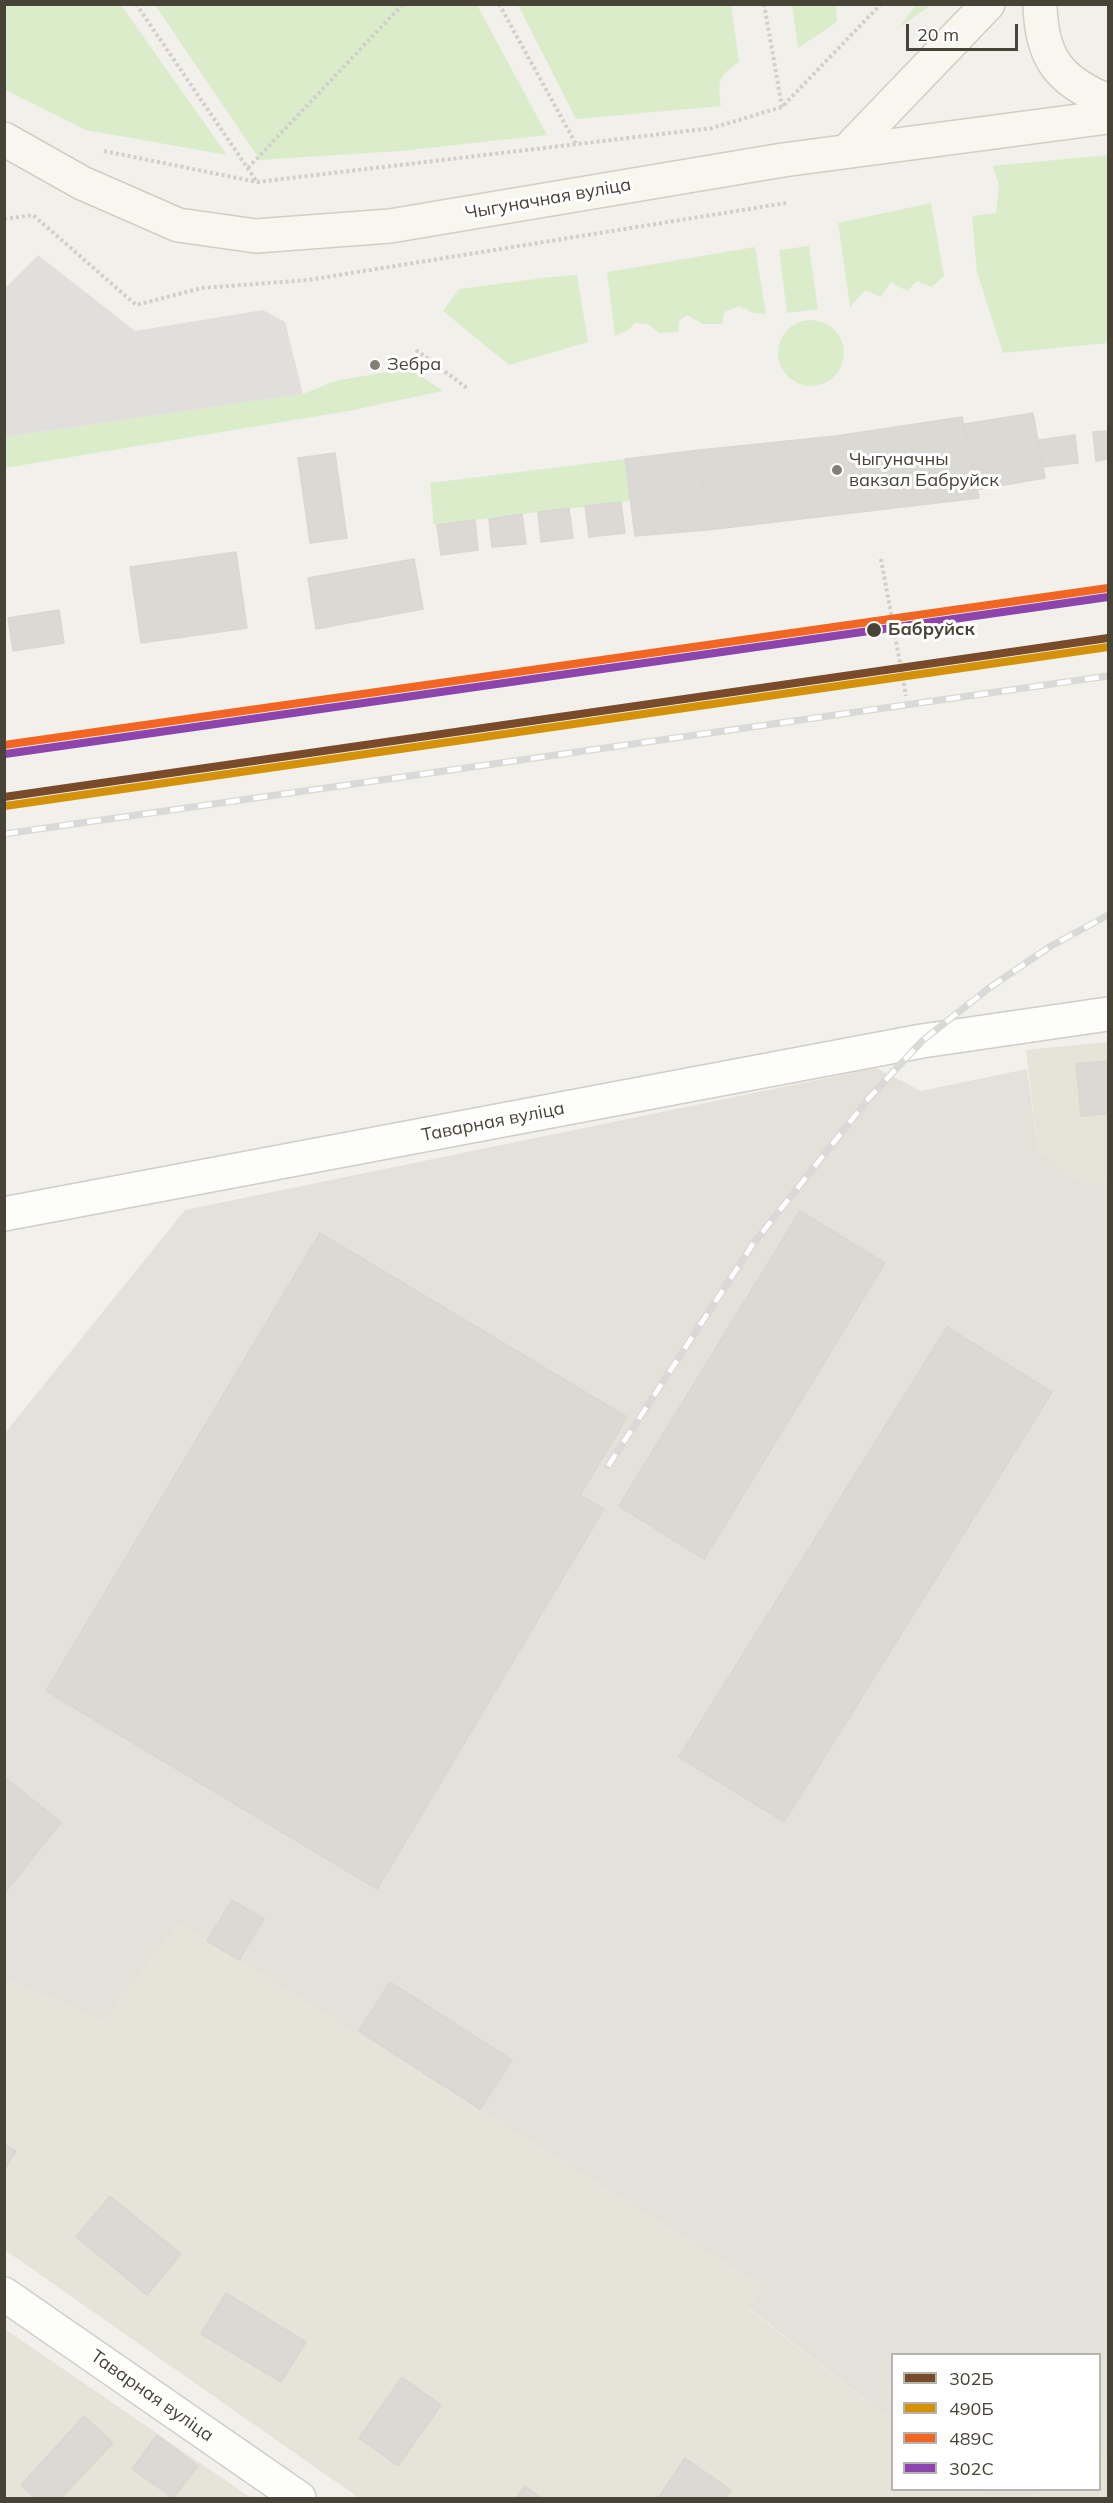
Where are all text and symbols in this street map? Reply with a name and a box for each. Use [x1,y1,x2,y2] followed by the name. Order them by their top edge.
[909,12,1022,50] scale bar
[917,23,959,46] text: 20 m
[463,174,633,224] street label: Чыгуначная вуліца
[387,354,441,376] place label: Зебра
[368,358,382,372] marker: Зебра
[849,449,999,492] place label: Чыгуначны вакзал Бабруйск
[830,463,844,477] marker: Чыгуначны вакзал Бабруйск
[888,619,975,641] place label: Бабруйск
[865,621,883,639] marker: Бабруйск
[420,1098,566,1146] street label: Таварная вуліца
[86,2346,218,2446] street label: Таварная вуліца
[891,2353,1101,2491] legend
[949,2367,994,2390] text: 302Б
[949,2397,994,2420] text: 490Б
[949,2427,994,2450] text: 489С
[949,2457,994,2480] text: 302С

